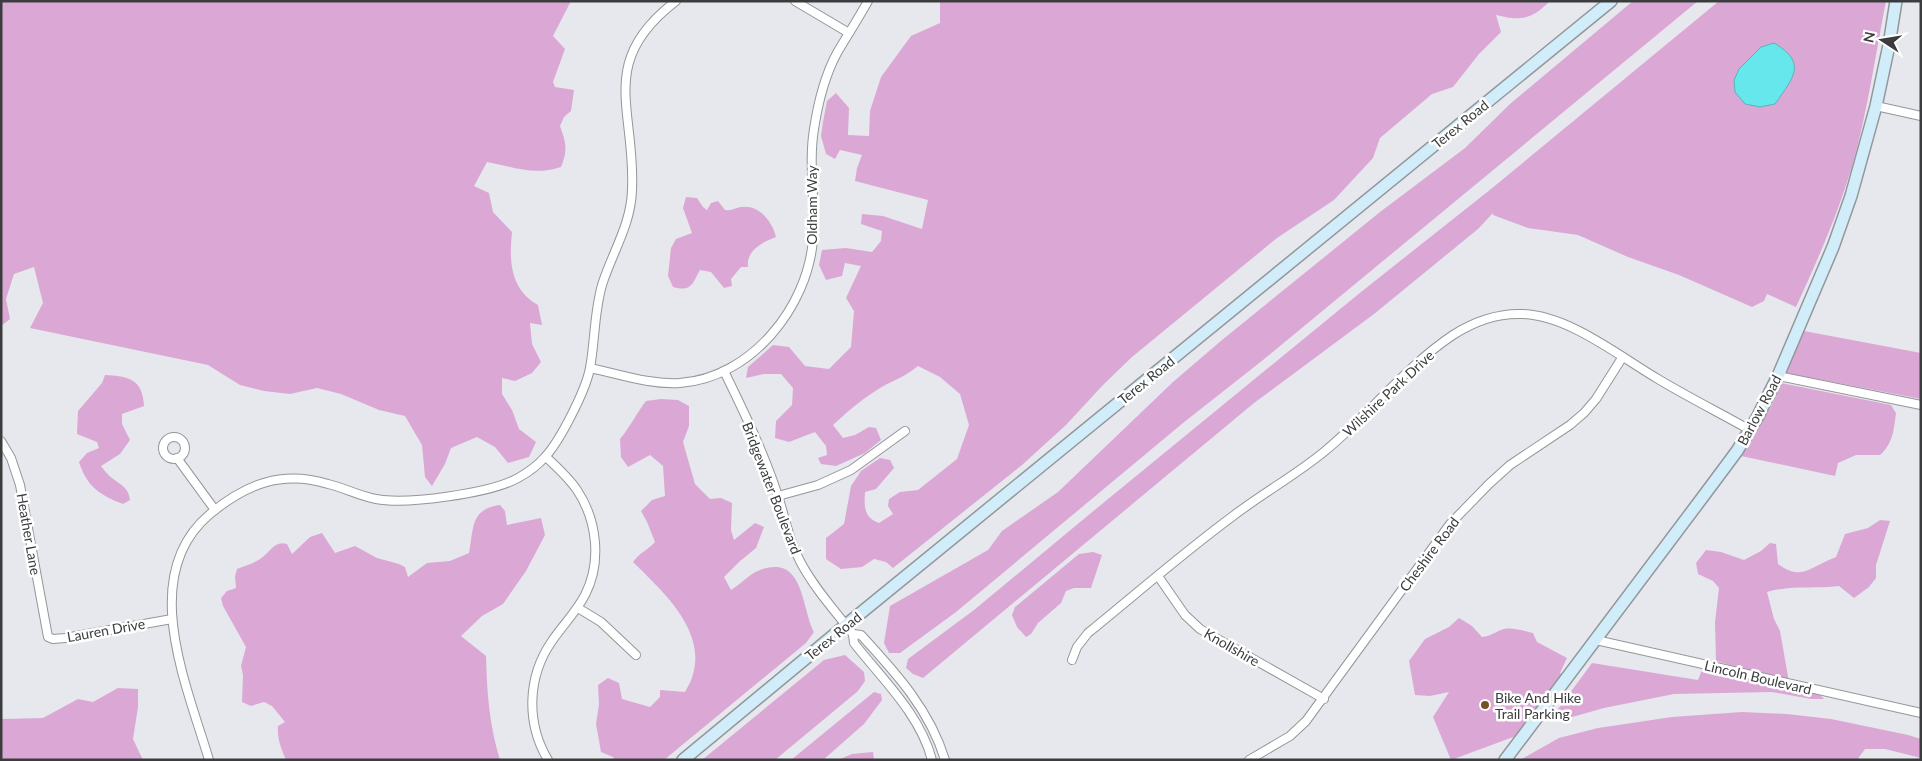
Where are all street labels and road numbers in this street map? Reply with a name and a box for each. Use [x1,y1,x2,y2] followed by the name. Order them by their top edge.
[1428,96,1492,152] street label: Terex Road
[803,164,820,245] street label: Oldham Way
[1339,346,1437,440] street label: Wilshire Park Drive
[1114,352,1178,408] street label: Terex Road
[1733,372,1785,448] street label: Barlow Road
[739,420,805,556] street label: Bridgewater Boulevard
[13,492,45,576] street label: Heather Lane
[1396,513,1462,595] street label: Cheshire Road
[801,608,865,664] street label: Terex Road
[66,615,146,645] street label: Lauren Drive
[1201,624,1263,670] street label: Knollshire
[1703,656,1813,698] street label: Lincoln Boulevard

